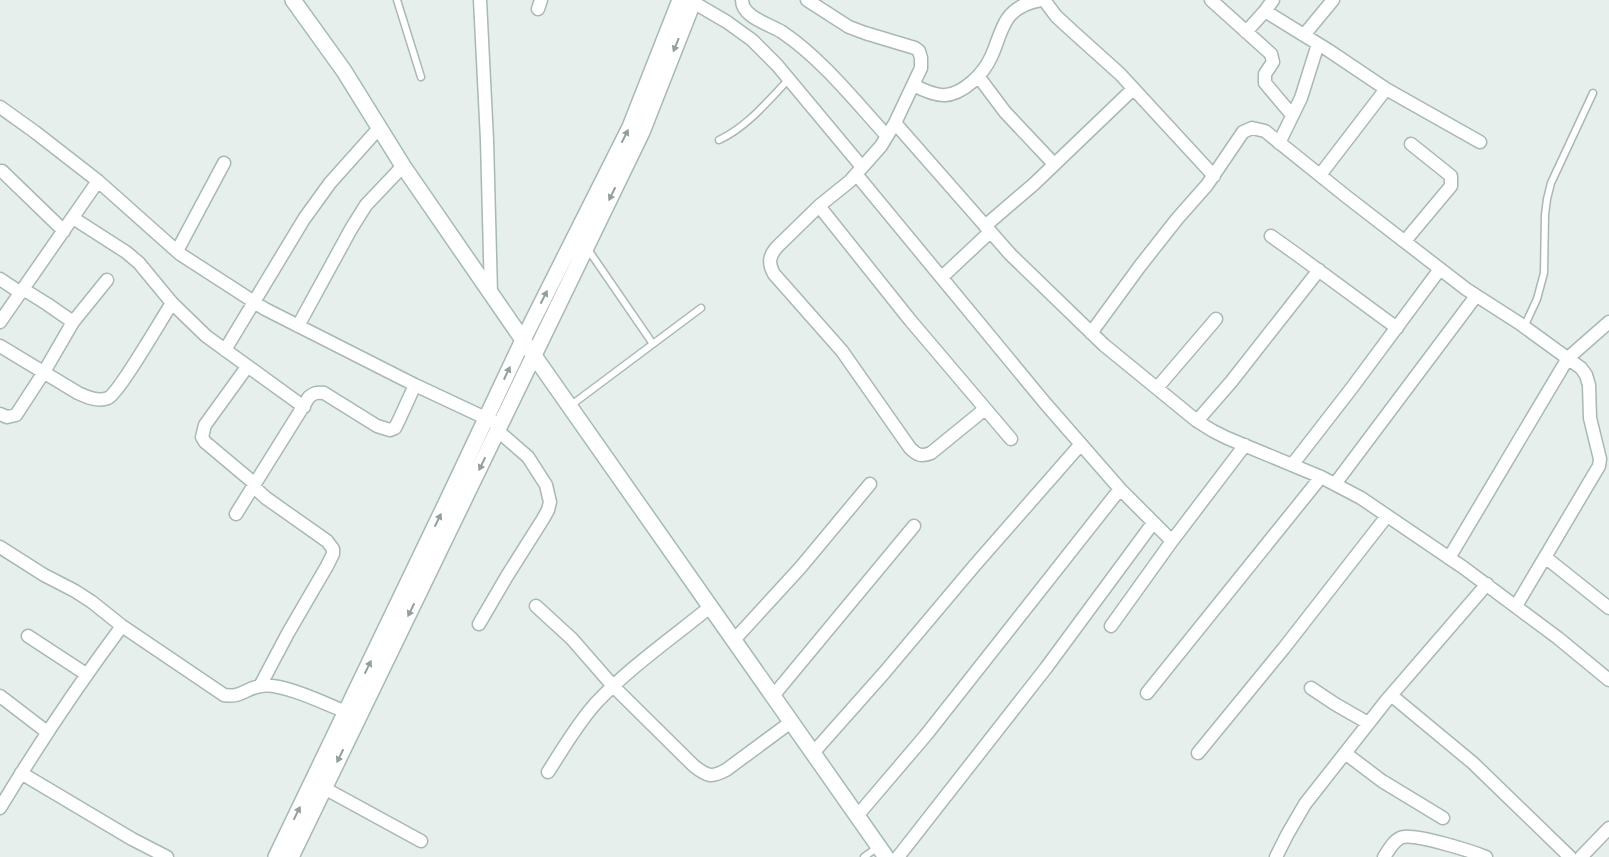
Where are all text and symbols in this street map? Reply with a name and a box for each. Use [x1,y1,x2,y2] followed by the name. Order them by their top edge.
[672,38,680,53] one-way arrow
[621,129,629,143] one-way arrow
[607,187,615,201] one-way arrow
[540,290,548,304] one-way arrow
[504,366,512,380] one-way arrow
[478,456,486,471] one-way arrow
[434,513,442,527] one-way arrow
[407,602,415,617] one-way arrow
[364,660,372,674] one-way arrow
[335,749,343,763] one-way arrow
[293,806,301,820] one-way arrow

